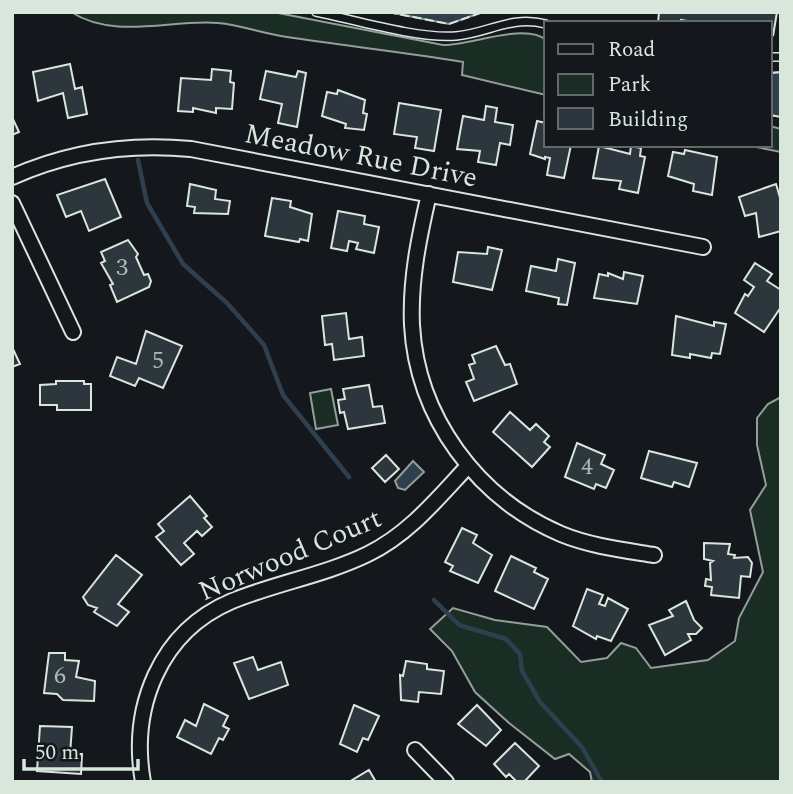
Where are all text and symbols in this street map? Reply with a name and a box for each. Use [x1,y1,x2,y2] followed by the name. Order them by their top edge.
[544,21,772,147] legend
[608,34,655,66] text: Road
[608,69,652,101] text: Park
[608,104,688,136] text: Building
[241,112,481,200] street label: Meadow Rue Drive
[116,250,128,286] house number: 3
[152,343,164,379] house number: 5
[581,449,593,485] house number: 4
[192,497,388,613] street label: Norwood Court
[54,658,66,694] house number: 6
[24,728,138,772] scale bar
[35,737,79,769] text: 50 m

